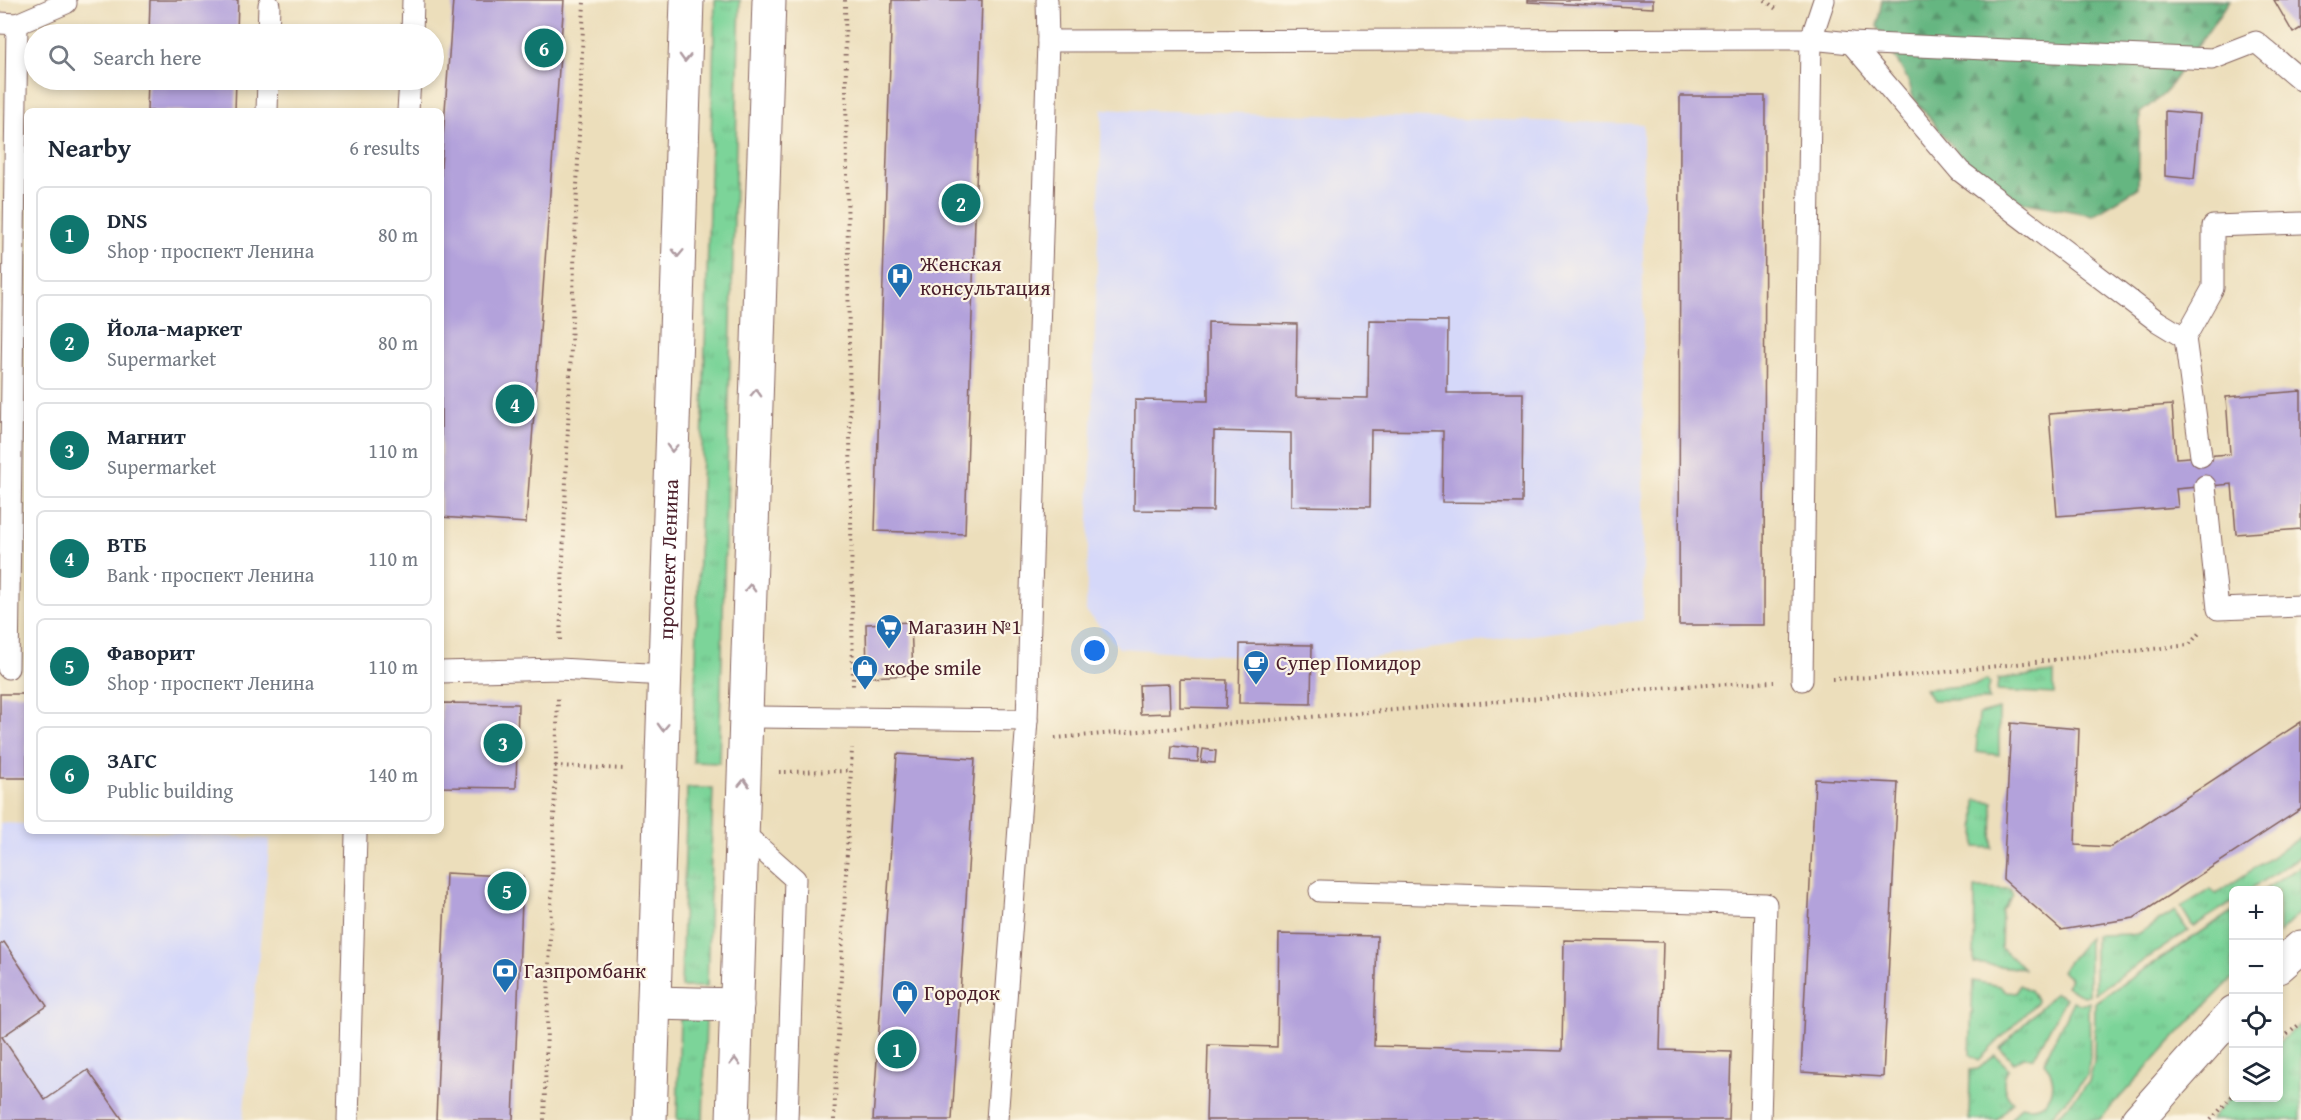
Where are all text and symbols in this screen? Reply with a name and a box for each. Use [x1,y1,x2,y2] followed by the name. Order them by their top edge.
[24,24,444,90] search box
[524,26,564,70] pin: 6
[45,41,78,74] icon: search
[93,41,202,73] text: Search here
[678,54,691,63] one-way arrow
[48,128,131,167] text: Nearby
[349,133,420,162] text: 6 results
[942,180,980,226] pin: 2
[107,204,148,236] text: DNS
[64,220,75,249] text: 1
[378,220,418,249] text: 80 m
[107,236,314,265] text: Shop · проспект Ленина
[919,248,1051,303] place label: Женская консультация
[672,249,685,258] one-way arrow
[885,261,915,299] hospital icon: Женская консультация
[107,312,242,344] text: Йола-маркет
[64,328,75,357] text: 2
[378,328,418,357] text: 80 m
[107,344,216,373] text: Supermarket
[496,382,534,426] pin: 4
[750,388,763,397] one-way arrow
[107,420,186,452] text: Магнит
[64,436,75,465] text: 3
[368,436,418,465] text: 110 m
[666,444,678,453] one-way arrow
[107,452,216,481] text: Supermarket
[650,478,686,640] street label: проспект Ленина
[107,528,147,560] text: ВТБ
[64,544,75,573] text: 4
[368,544,418,573] text: 110 m
[107,560,314,589] text: Bank · проспект Ленина
[744,583,756,592] one-way arrow
[908,611,1022,642] place label: Магазин №1
[874,612,904,650] supermarket icon: Магазин №1
[107,636,195,668] text: Фаворит
[1080,636,1109,665] your location
[1276,647,1421,678] place label: Супер Помидор
[1241,648,1271,686] cafe icon: Супер Помидор
[64,652,75,681] text: 5
[368,652,418,681] text: 110 m
[884,652,982,683] place label: кофе smile
[850,653,880,691] shop icon: кофе smile
[107,668,314,697] text: Shop · проспект Ленина
[484,720,522,766] pin: 3
[657,723,669,732] one-way arrow
[107,744,157,776] text: ЗАГС
[64,760,75,789] text: 6
[368,760,418,789] text: 140 m
[107,776,233,805] text: Public building
[738,778,750,787] one-way arrow
[488,868,526,914] pin: 5
[2229,886,2283,1102] map controls
[2229,886,2283,940] button: +
[2229,940,2283,994] button: −
[524,955,646,986] place label: Газпромбанк
[490,956,520,994] bank icon: Газпромбанк
[924,977,1000,1008] place label: Городок
[890,978,920,1016] shop icon: Городок
[2229,994,2283,1048] button: locate
[878,1026,916,1072] pin: 1
[2229,1048,2283,1102] button: layers
[729,1057,742,1066] one-way arrow

